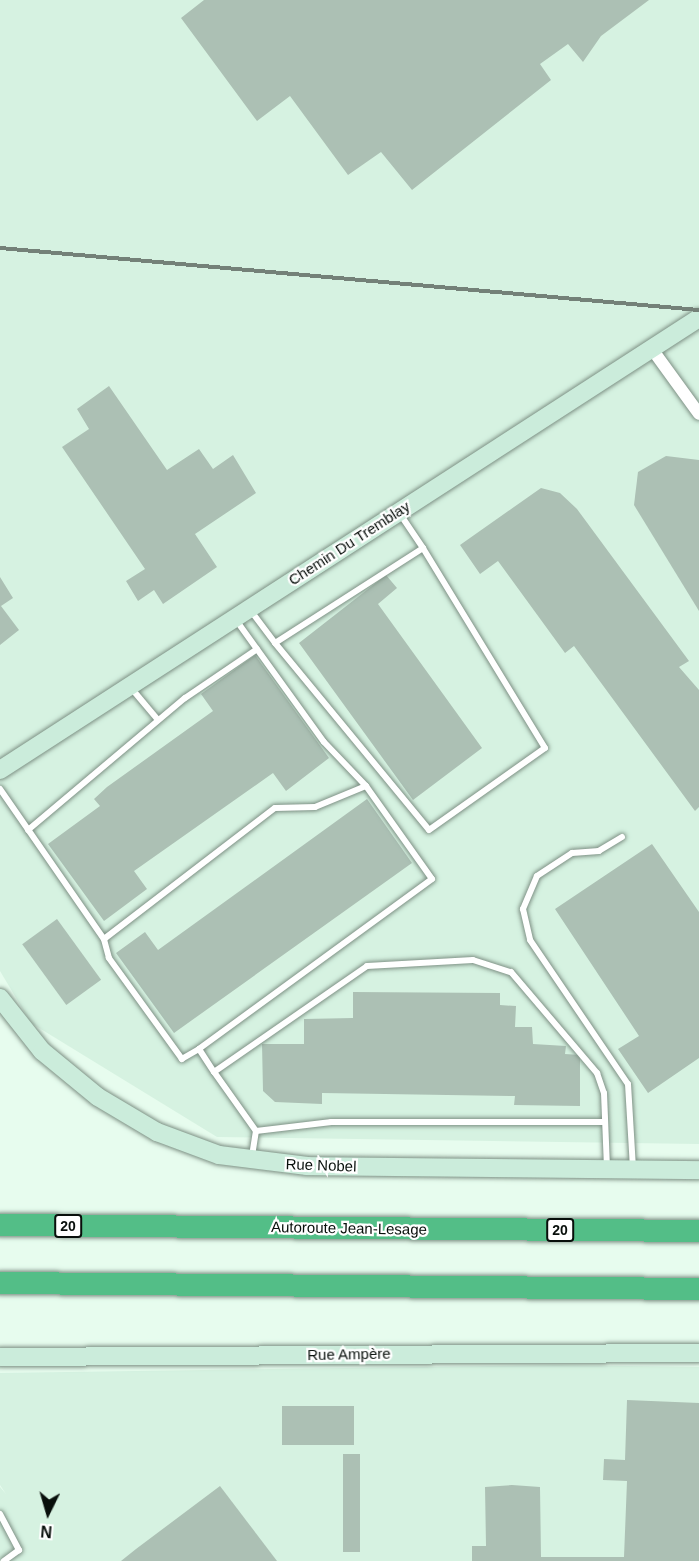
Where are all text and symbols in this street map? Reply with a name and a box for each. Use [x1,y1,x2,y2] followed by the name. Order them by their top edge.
[285,497,413,589] street label: Chemin Du Tremblay
[285,1155,357,1175] street label: Rue Nobel
[53,1215,83,1237] road number: 20
[271,1218,427,1238] street label: Autoroute Jean-Lesage
[545,1219,575,1241] road number: 20
[307,1344,391,1364] street label: Rue Ampère
[18,1483,78,1543] north arrow
[40,1522,53,1540] text: N

